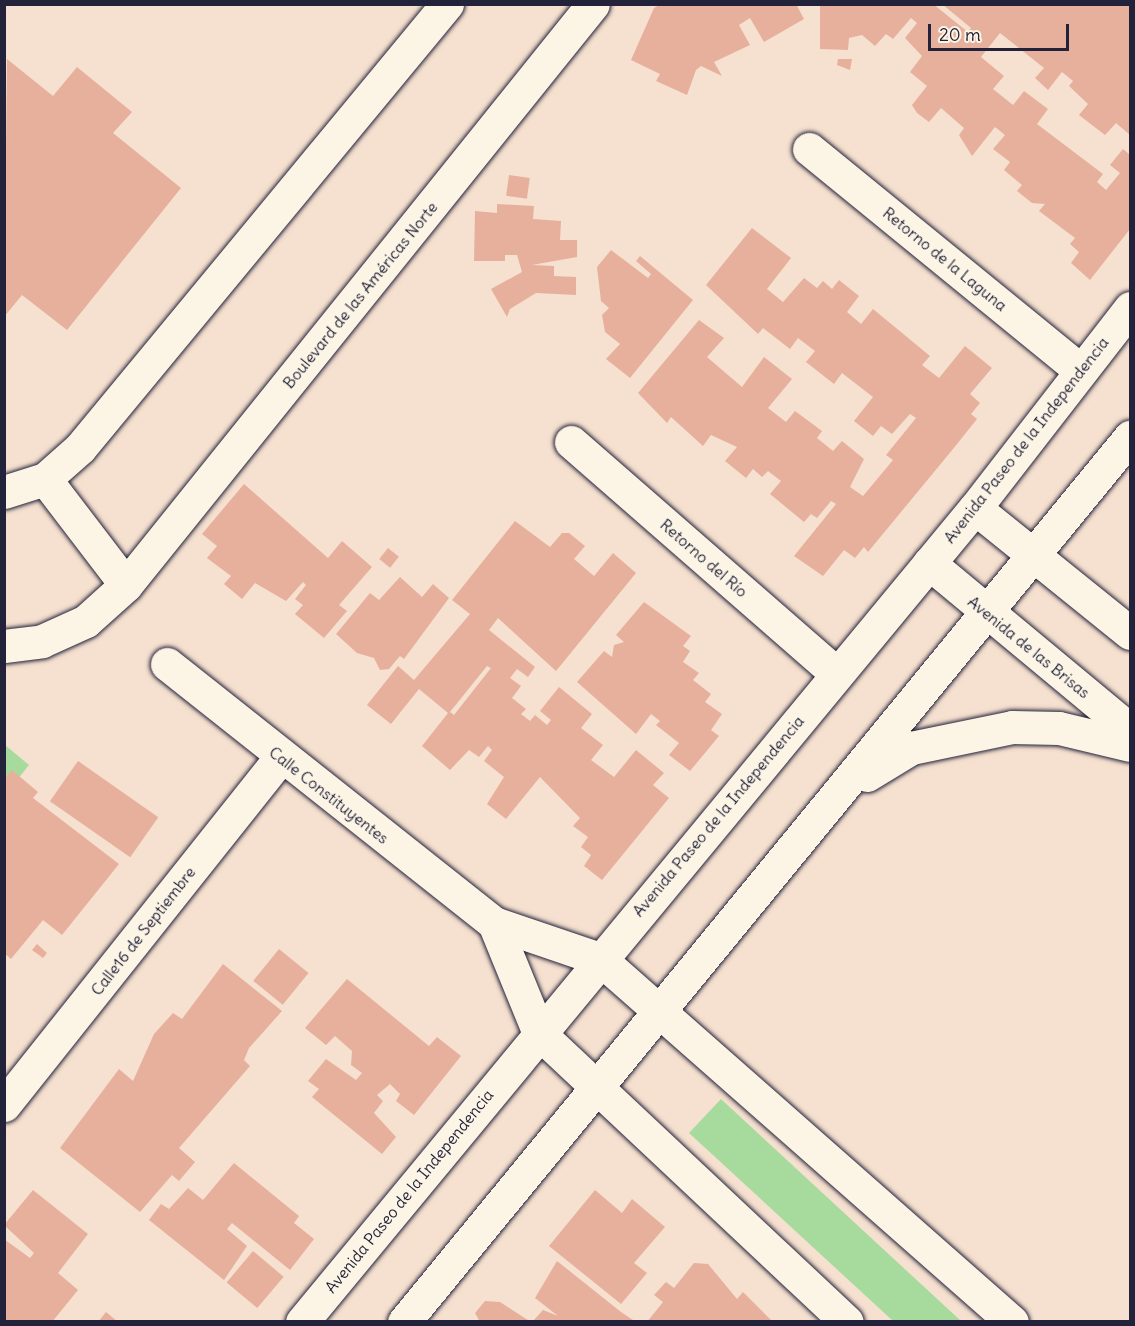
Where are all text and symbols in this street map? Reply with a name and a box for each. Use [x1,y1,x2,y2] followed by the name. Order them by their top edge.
[931,12,1072,50] scale bar
[939,23,981,46] text: 20 m
[279,198,441,392] street label: Boulevard de las Américas Norte
[879,203,1011,315] street label: Retorno de la Laguna
[940,333,1112,547] street label: Avenida Paseo de la Independencia
[656,515,752,601] street label: Retorno del Río
[964,592,1094,702] street label: Avenida de las Brisas
[628,712,808,920] street label: Avenida Paseo de la Independencia
[265,742,393,848] street label: Calle Constituyentes
[87,863,199,999] street label: Calle16 de Septiembre
[321,1085,497,1297] street label: Avenida Paseo de la Independencia

